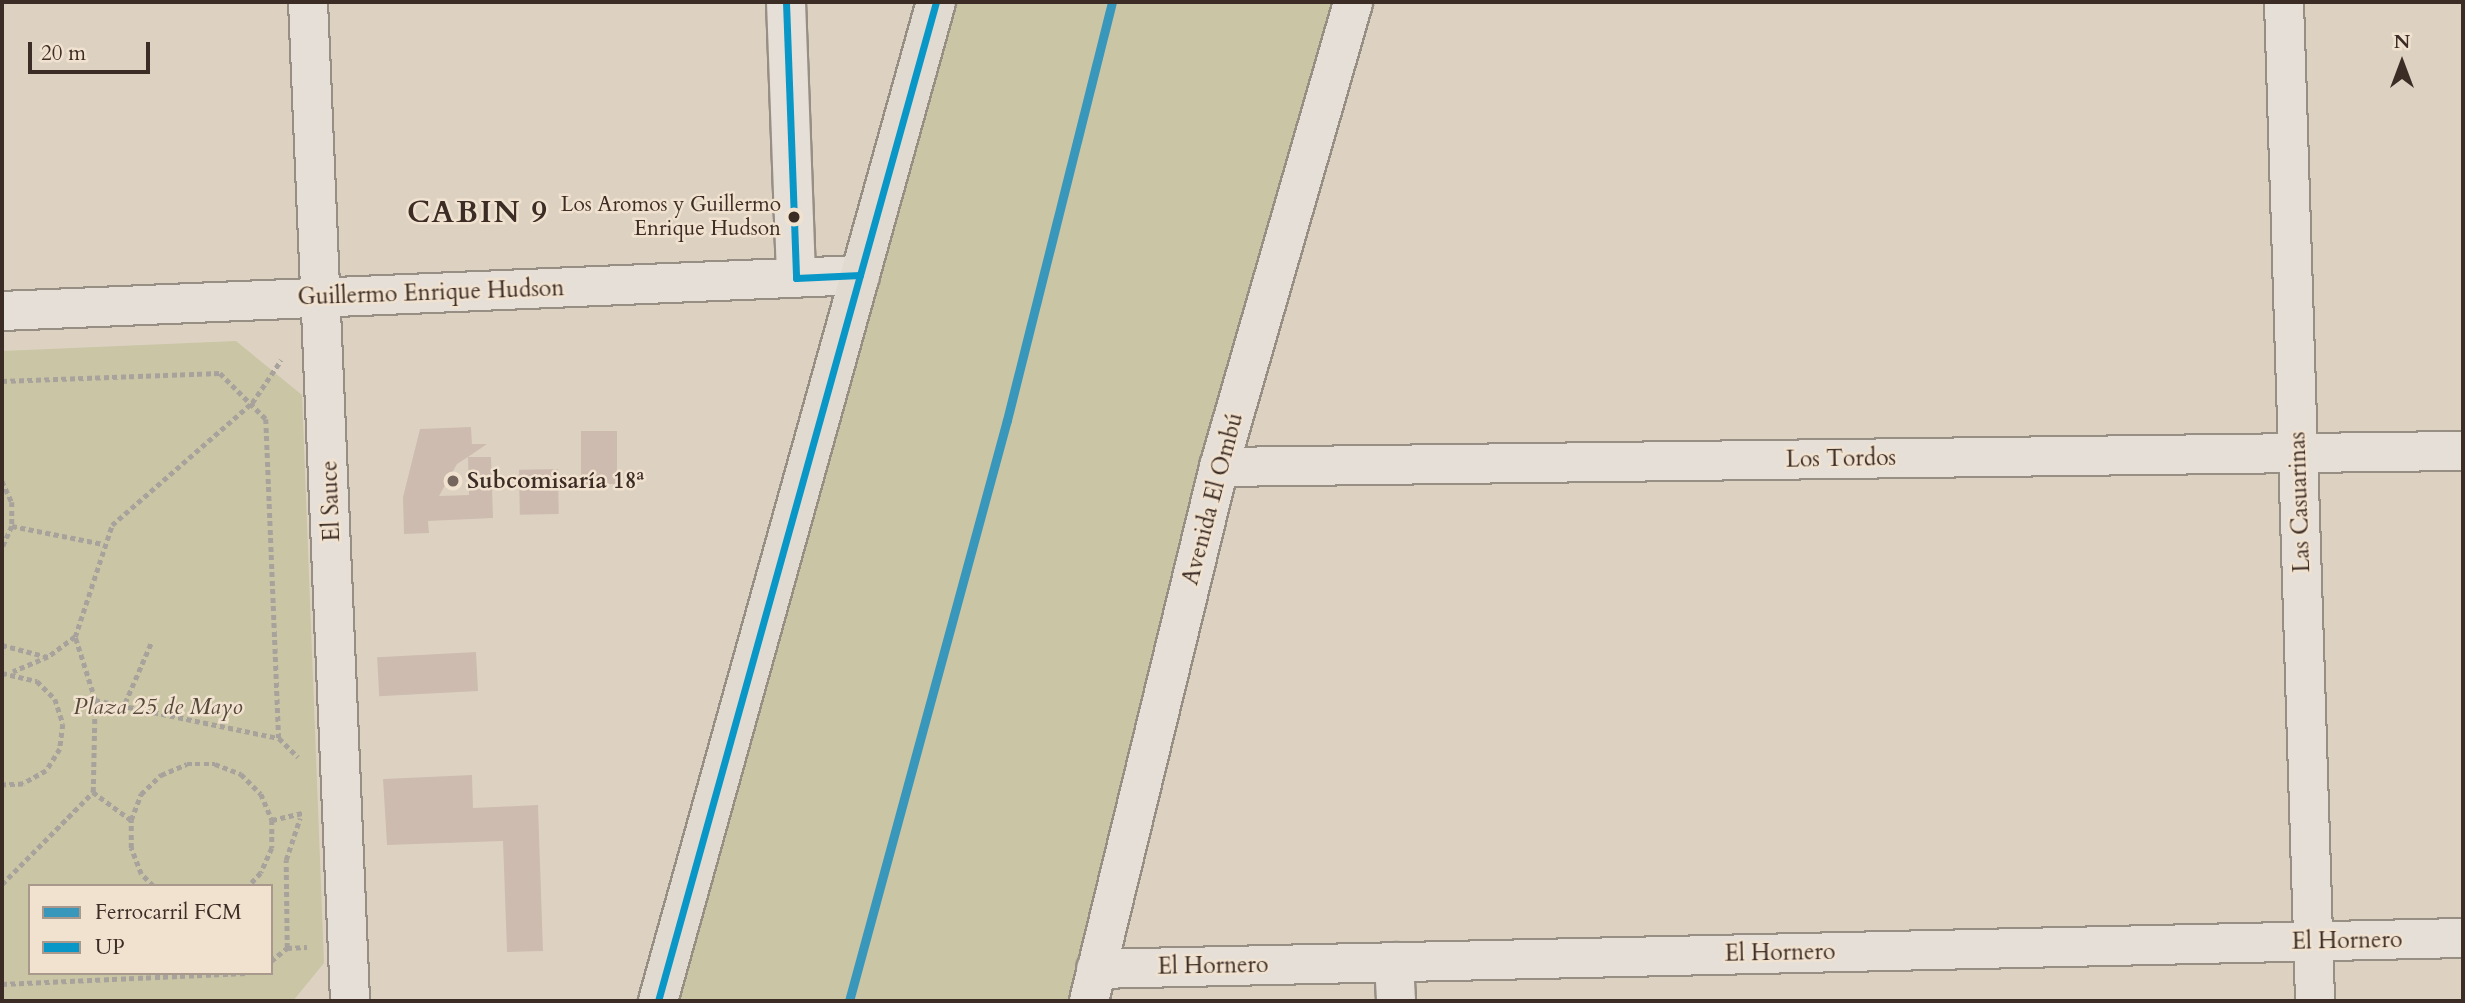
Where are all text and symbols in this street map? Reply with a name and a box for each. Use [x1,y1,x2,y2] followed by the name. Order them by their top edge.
[32,28,154,72] scale bar
[2367,28,2437,98] north arrow
[2394,29,2410,55] text: N
[41,39,86,68] text: 20 m
[561,192,781,242] place label: Los Aromos y Guillermo Enrique Hudson
[408,195,548,231] district label: CABIN 9
[787,210,801,224] marker: Los Aromos y Guillermo Enrique Hudson
[297,275,565,311] street label: Guillermo Enrique Hudson
[1177,410,1249,588] street label: Avenida El Ombú
[2284,431,2316,573] street label: Las Casuarinas
[1786,444,1896,474] street label: Los Tordos
[316,460,346,542] street label: El Sauce
[467,467,644,495] place label: Subcomisaría 18ª
[445,473,461,489] marker: Subcomisaría 18ª
[73,693,243,721] park label: Plaza 25 de Mayo
[28,884,273,975] legend
[95,898,242,927] text: Ferrocarril FCM
[2291,926,2403,956] street label: El Hornero
[95,933,125,962] text: UP
[1724,938,1836,968] street label: El Hornero
[1157,951,1269,981] street label: El Hornero

